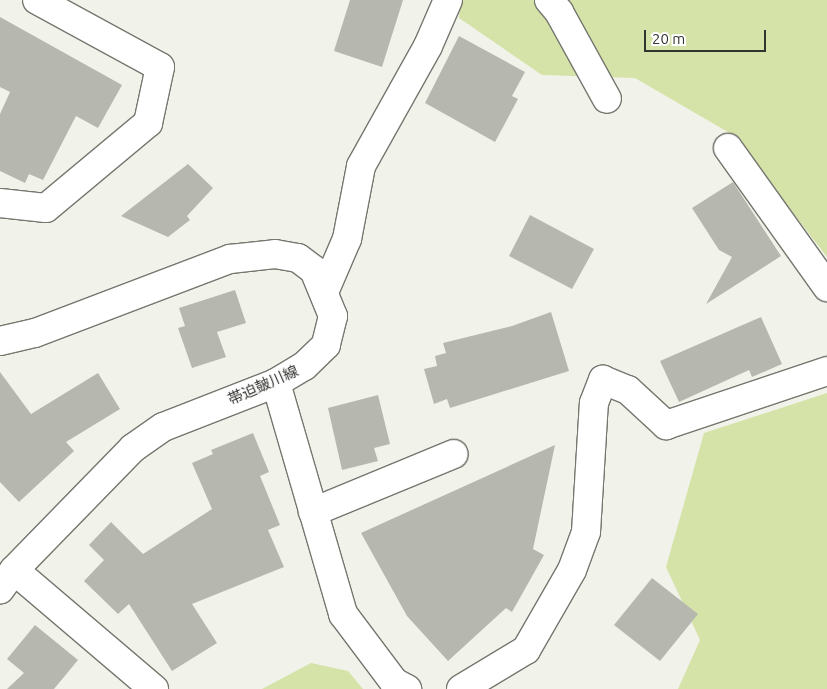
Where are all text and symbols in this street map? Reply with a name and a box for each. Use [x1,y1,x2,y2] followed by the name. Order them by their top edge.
[647,20,770,52] scale bar
[652,30,685,47] text: 20 m
[225,362,301,408] street label: 帯迫皷川線

